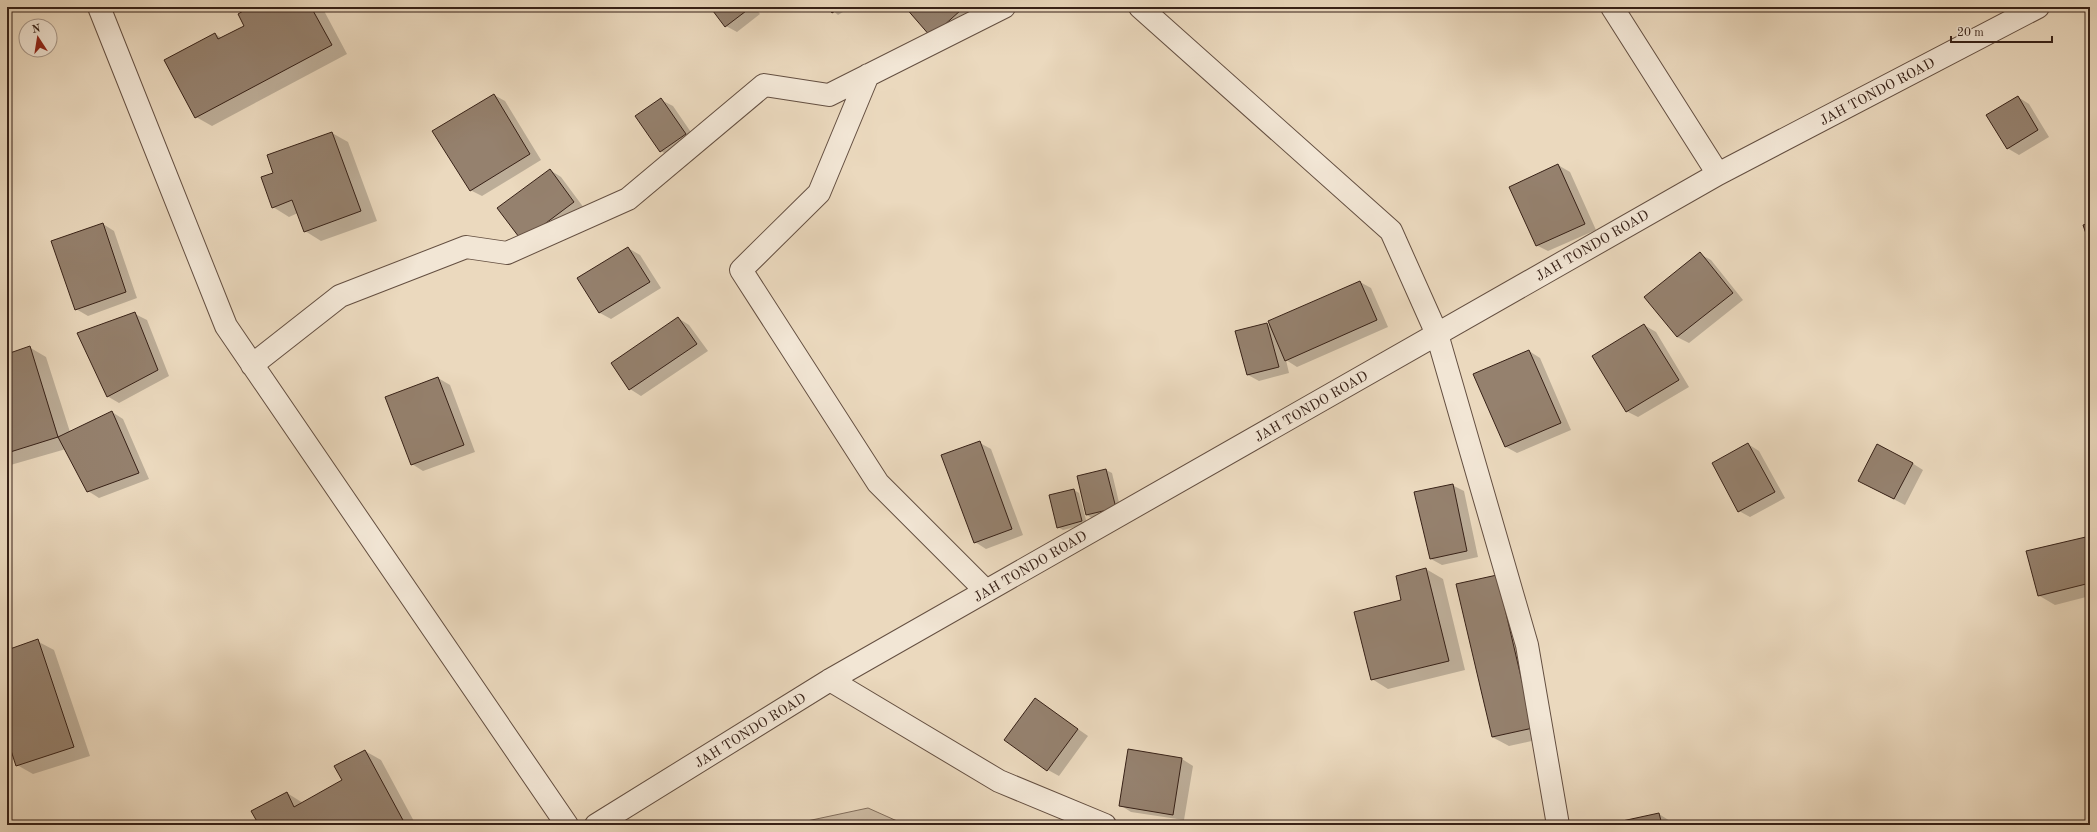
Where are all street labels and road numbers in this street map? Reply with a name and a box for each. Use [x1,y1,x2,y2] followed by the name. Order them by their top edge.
[1818,56,1937,128] street label: JAH TONDO ROAD
[1534,208,1652,284] street label: JAH TONDO ROAD
[1253,369,1371,445] street label: JAH TONDO ROAD
[972,529,1090,605] street label: JAH TONDO ROAD
[692,691,809,771] street label: JAH TONDO ROAD

